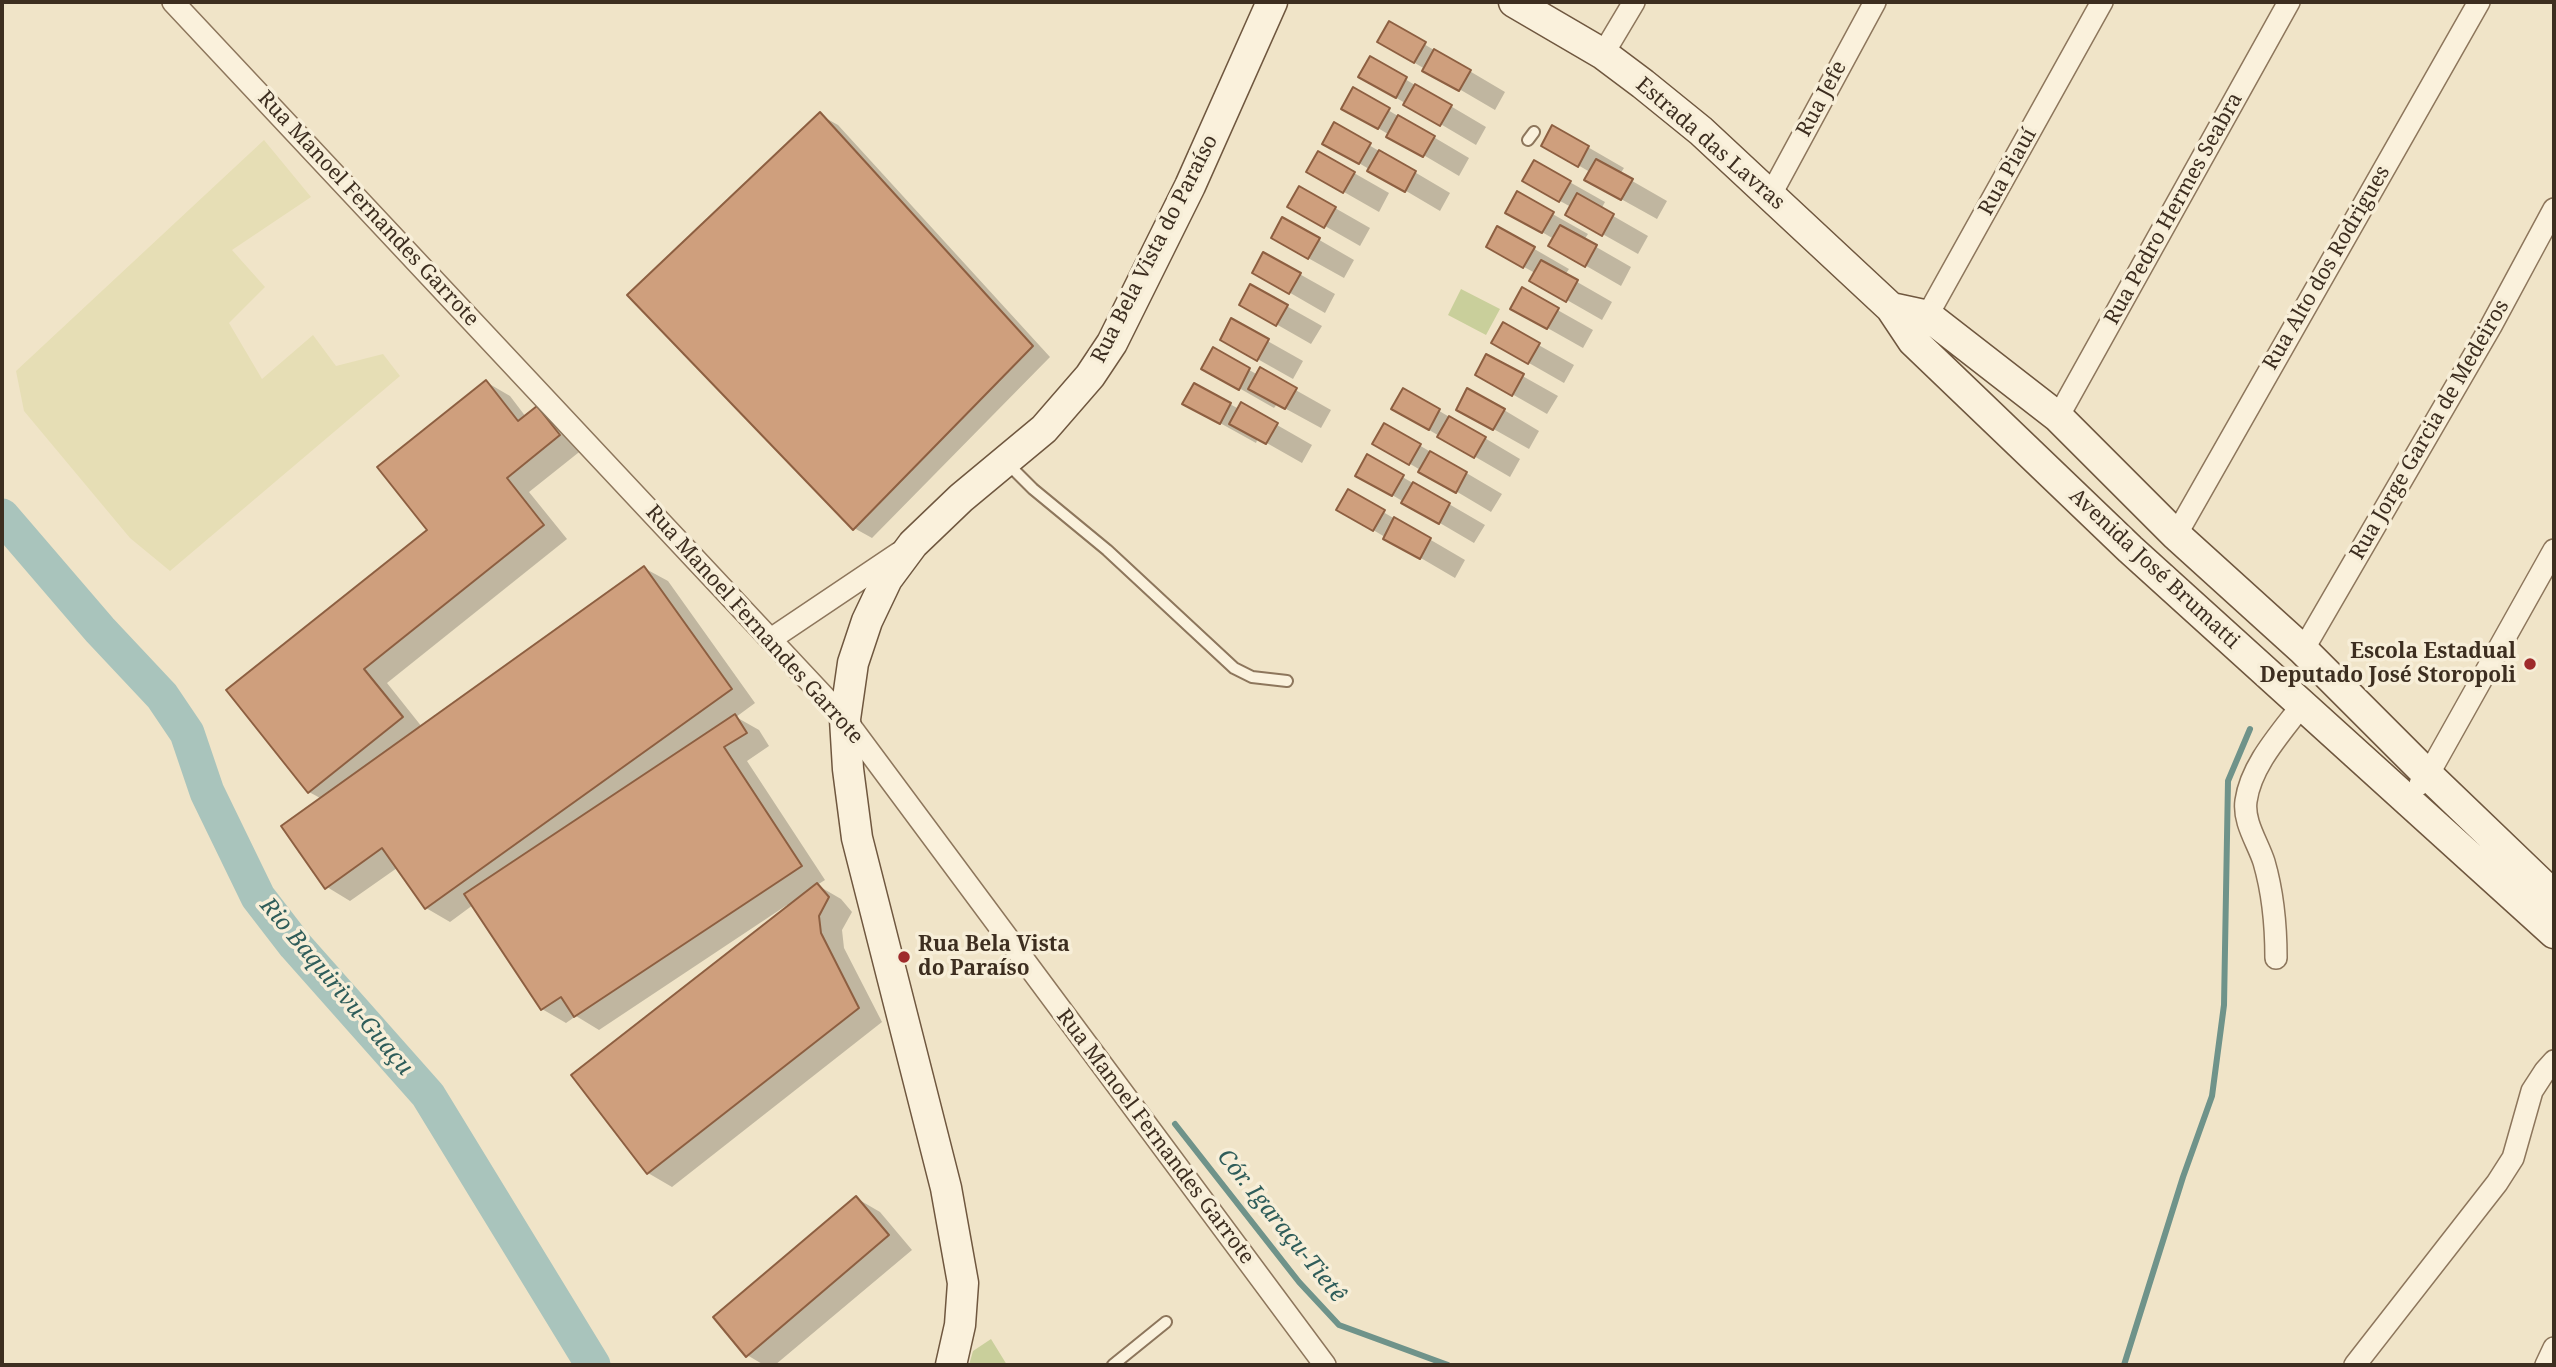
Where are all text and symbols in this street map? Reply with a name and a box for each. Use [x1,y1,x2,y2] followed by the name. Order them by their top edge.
[1792,57,1852,141] street label: Rua Jefe
[1630,73,1790,215] street label: Estrada das Lavras
[252,86,484,332] street label: Rua Manoel Fernandes Garrote
[2100,89,2248,329] street label: Rua Pedro Hermes Seabra
[1974,124,2042,220] street label: Rua Piauí
[1086,131,1224,367] street label: Rua Bela Vista do Paraíso
[2258,162,2396,374] street label: Rua Alto dos Rodrigues
[2345,296,2515,564] street label: Rua Jorge Garcia de Medeiros
[2064,484,2244,654] street label: Avenida José Brumatti
[640,500,868,750] street label: Rua Manoel Fernandes Garrote
[2260,639,2516,689] place label: Escola Estadual Deputado José Storopoli
[2522,656,2538,672] marker: Escola Estadual Deputado José Storopoli
[254,893,418,1081] water label: Rio Baquirivu-Guaçu
[918,932,1070,982] place label: Rua Bela Vista do Paraíso
[896,949,912,965] marker: Rua Bela Vista do Paraíso
[1051,1005,1259,1269] street label: Rua Manoel Fernandes Garrote
[1211,1144,1351,1308] water label: Cór. Igaraçu-Tietê

